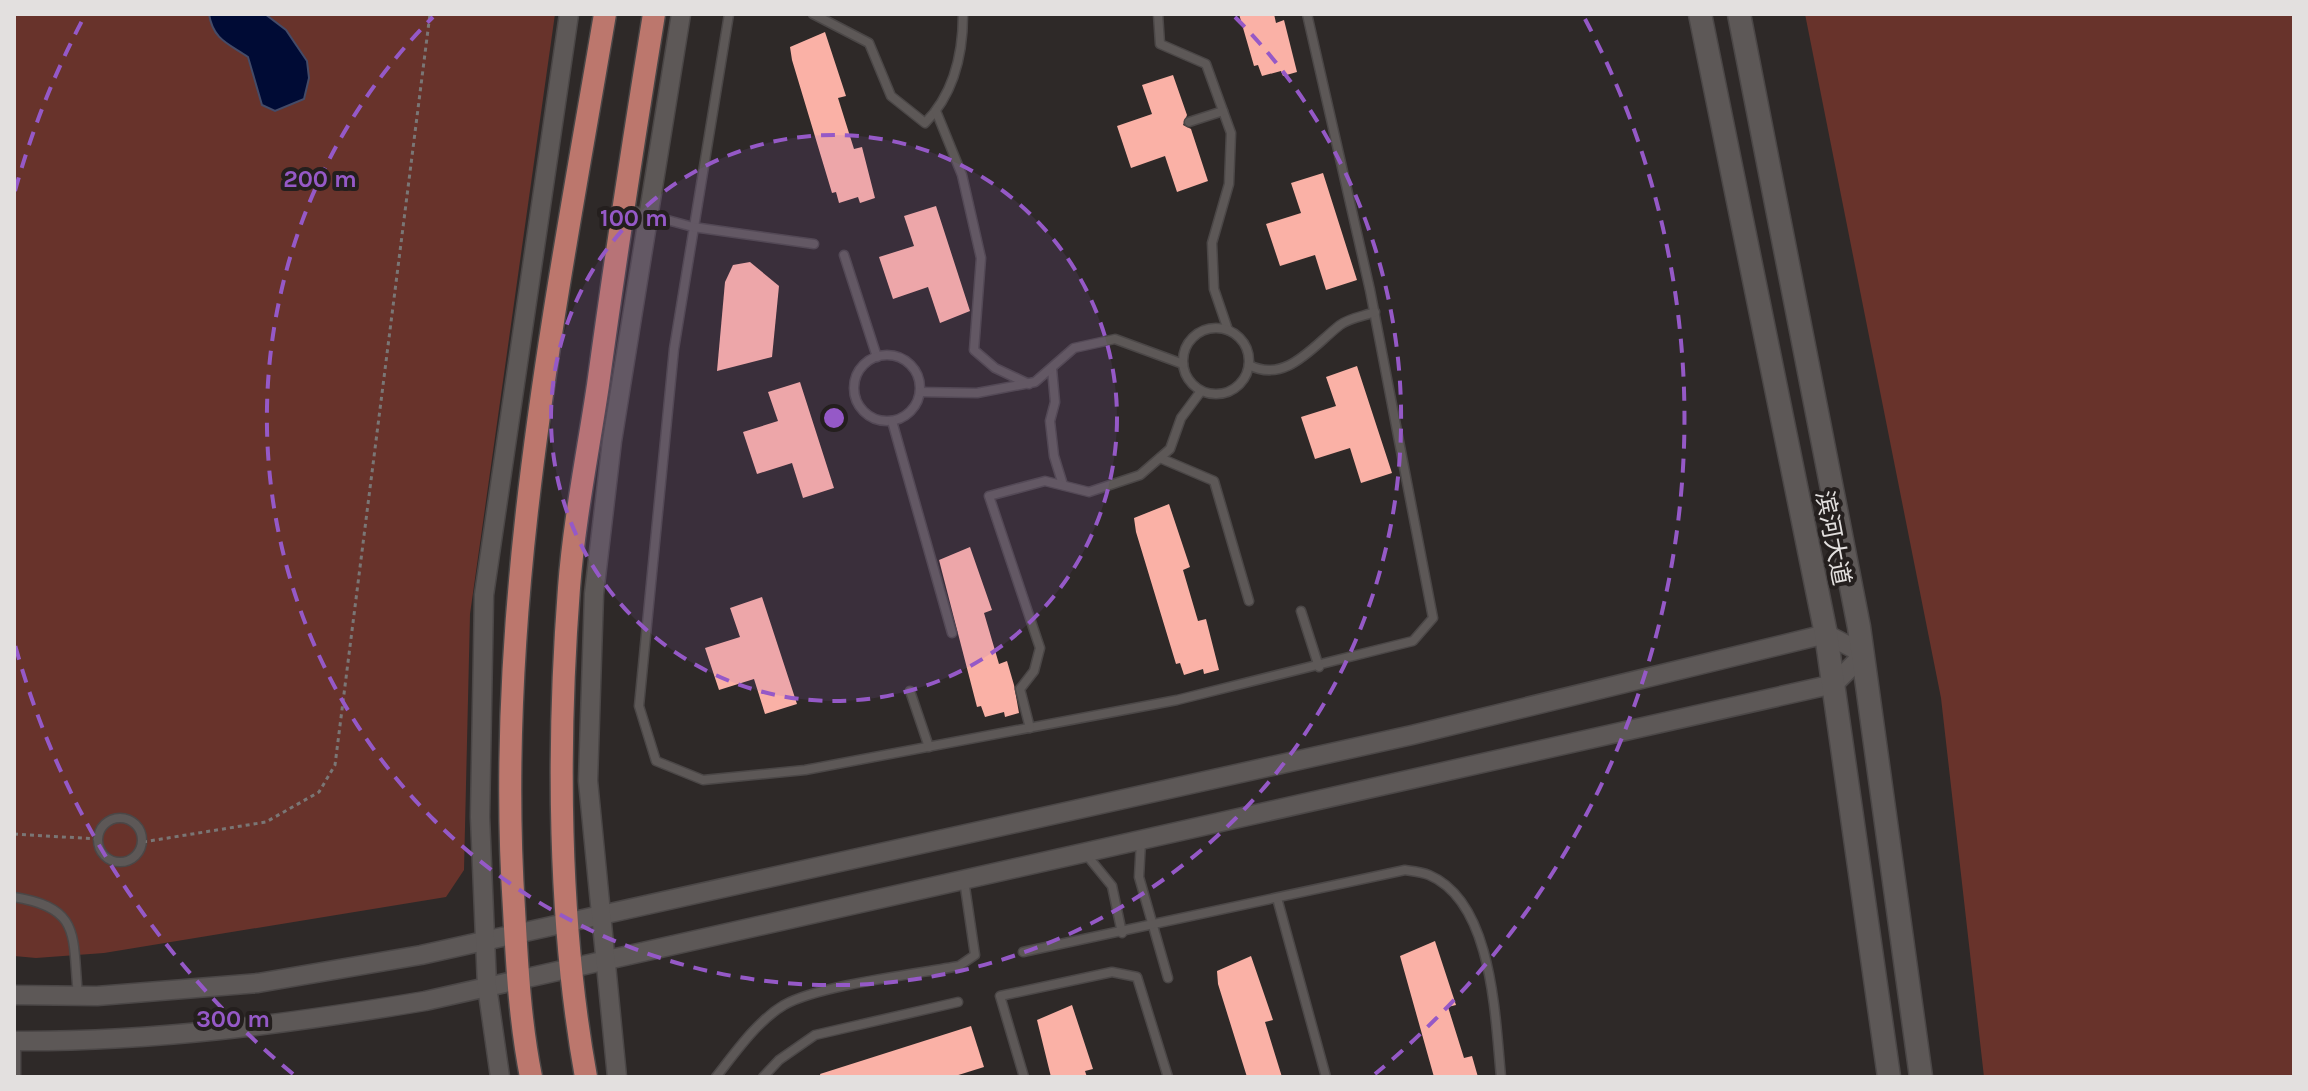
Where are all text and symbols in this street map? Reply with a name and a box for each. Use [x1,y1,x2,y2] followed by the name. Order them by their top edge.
[283,165,357,193] text: 200 m
[600,204,668,232] text: 100 m
[820,404,848,432] centre of rings
[1810,488,1856,588] street label: 滨河大道
[196,1005,270,1033] text: 300 m

